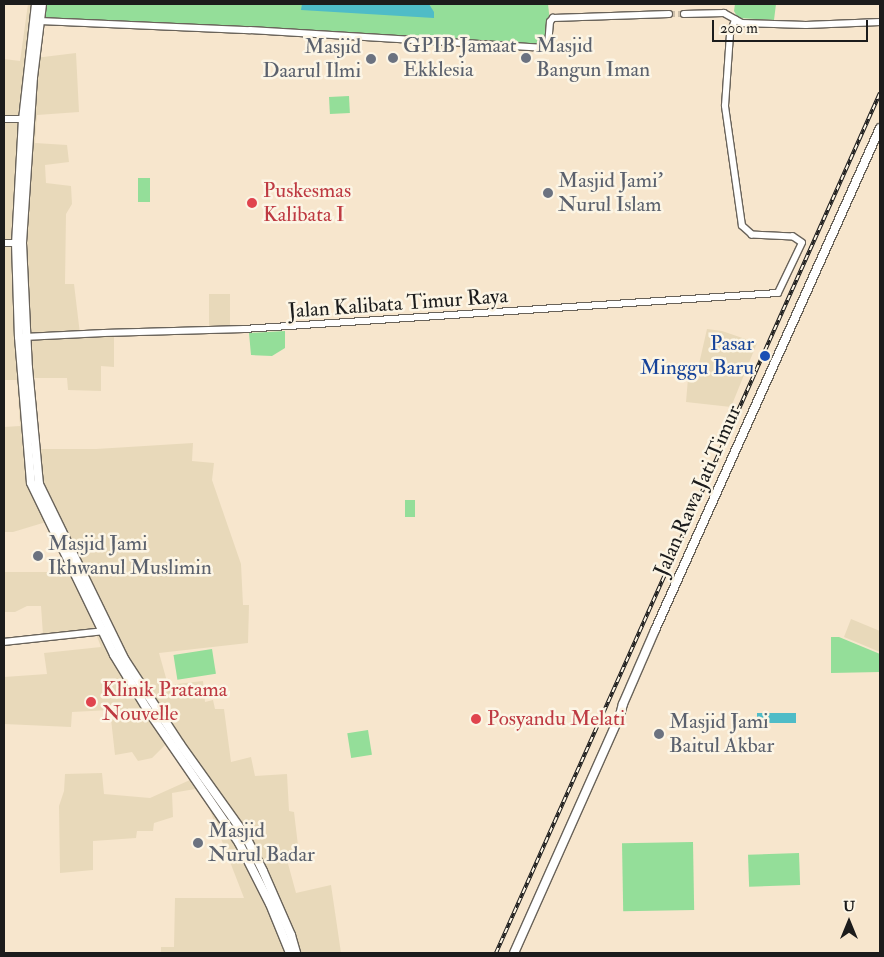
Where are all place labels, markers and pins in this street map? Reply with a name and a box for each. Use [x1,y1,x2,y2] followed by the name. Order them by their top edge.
[403,33,517,83] place label: GPIB Jamaat Ekklesia
[536,33,650,83] place label: Masjid Bangun Iman
[262,34,361,84] place label: Masjid Daarul Ilmi
[387,52,399,64] marker: GPIB Jamaat Ekklesia
[520,52,532,64] marker: Masjid Bangun Iman
[365,53,377,65] marker: Masjid Daarul Ilmi
[558,168,663,218] place label: Masjid Jami' Nurul Islam
[263,178,351,228] place label: Puskesmas Kalibata I
[542,187,554,199] marker: Masjid Jami' Nurul Islam
[245,196,259,210] marker: Puskesmas Kalibata I
[640,331,754,381] place label: Pasar Minggu Baru
[758,349,772,363] marker: Pasar Minggu Baru
[48,531,212,581] place label: Masjid Jami Ikhwanul Muslimin
[32,550,44,562] marker: Masjid Jami Ikhwanul Muslimin
[102,677,227,727] place label: Klinik Pratama Nouvelle
[84,695,98,709] marker: Klinik Pratama Nouvelle
[487,706,625,732] place label: Posyandu Melati
[669,709,774,759] place label: Masjid Jami Baitul Akbar
[469,712,483,726] marker: Posyandu Melati
[653,728,665,740] marker: Masjid Jami Baitul Akbar
[208,818,315,868] place label: Masjid Nurul Badar
[192,837,204,849] marker: Masjid Nurul Badar

